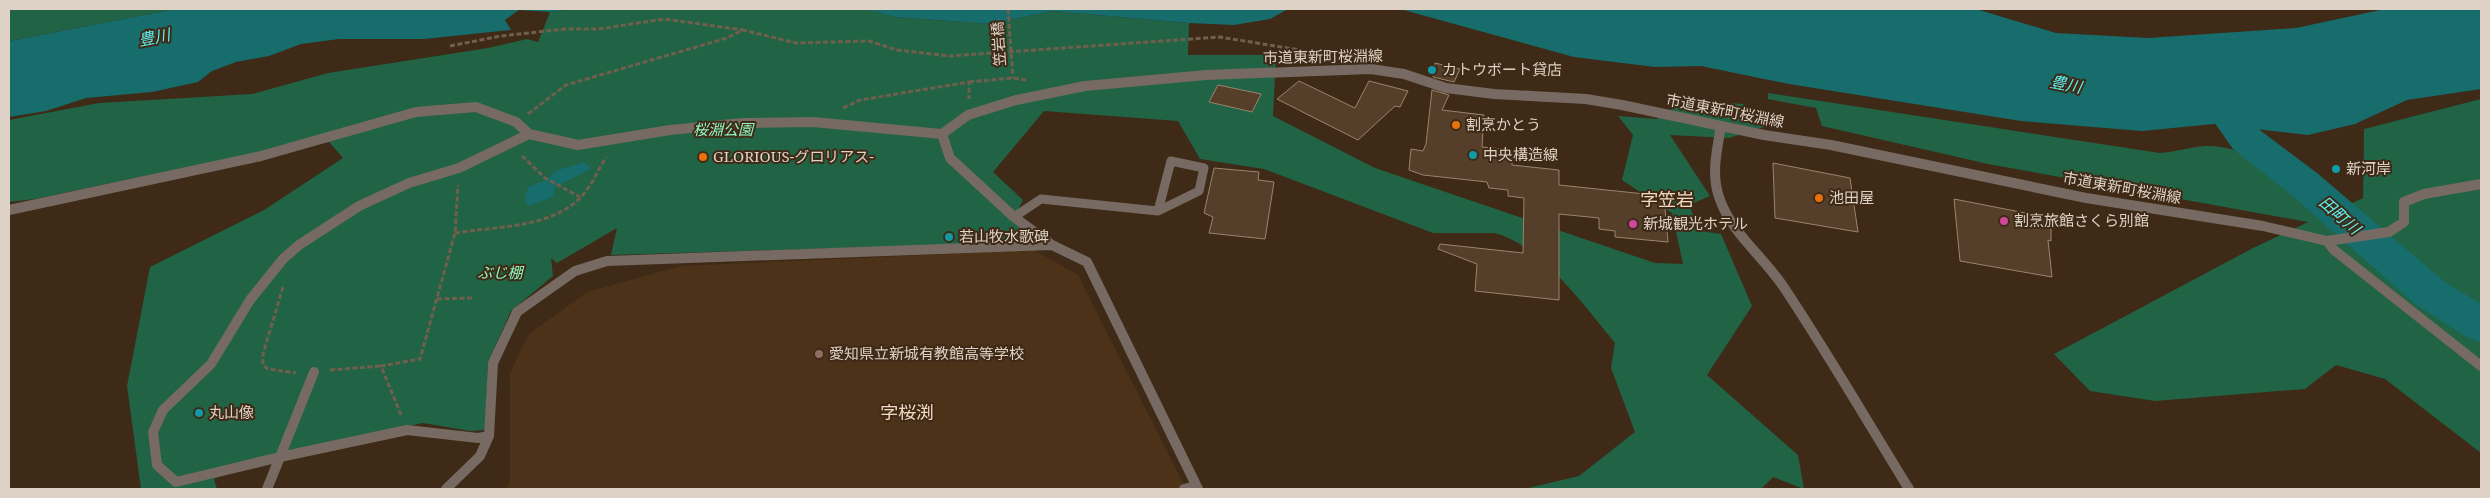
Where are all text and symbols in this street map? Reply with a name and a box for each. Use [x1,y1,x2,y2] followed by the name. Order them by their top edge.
[986,21,1010,67] street label: 笠岩橋
[136,23,174,51] water label: 豊川
[1263,45,1383,67] street label: 市道東新町桜淵線
[1442,59,1562,79] place label: カトウボート貸店
[1426,64,1438,76] marker: カトウボート貸店
[2048,70,2086,98] water label: 豊川
[1664,89,1786,131] street label: 市道東新町桜淵線
[1466,114,1541,134] place label: 割烹かとう
[693,119,755,139] park label: 桜淵公園
[1450,119,1462,131] marker: 割烹かとう
[1483,144,1558,164] place label: 中央構造線
[713,146,874,166] place label: GLORIOUS-グロリアス-
[1467,149,1479,161] marker: 中央構造線
[697,151,709,163] marker: GLORIOUS-グロリアス-
[2346,158,2391,178] place label: 新河岸
[2330,163,2342,175] marker: 新河岸
[2061,167,2183,207] street label: 市道東新町桜淵線
[1640,187,1694,211] district label: 字笠岩
[1829,187,1874,207] place label: 池田屋
[2315,191,2367,240] water label: 田町川
[1813,192,1825,204] marker: 池田屋
[2014,210,2149,230] place label: 割烹旅館さくら別館
[1643,213,1748,233] place label: 新城観光ホテル
[1998,215,2010,227] marker: 割烹旅館さくら別館
[1627,218,1639,230] marker: 新城観光ホテル
[959,226,1049,246] place label: 若山牧水歌碑
[943,231,955,243] marker: 若山牧水歌碑
[477,262,524,282] park label: ぶじ棚
[829,343,1024,363] place label: 愛知県立新城有教館高等学校
[813,348,825,360] marker: 愛知県立新城有教館高等学校
[880,400,934,424] district label: 字桜渕
[209,402,254,422] place label: 丸山像
[193,407,205,419] marker: 丸山像

